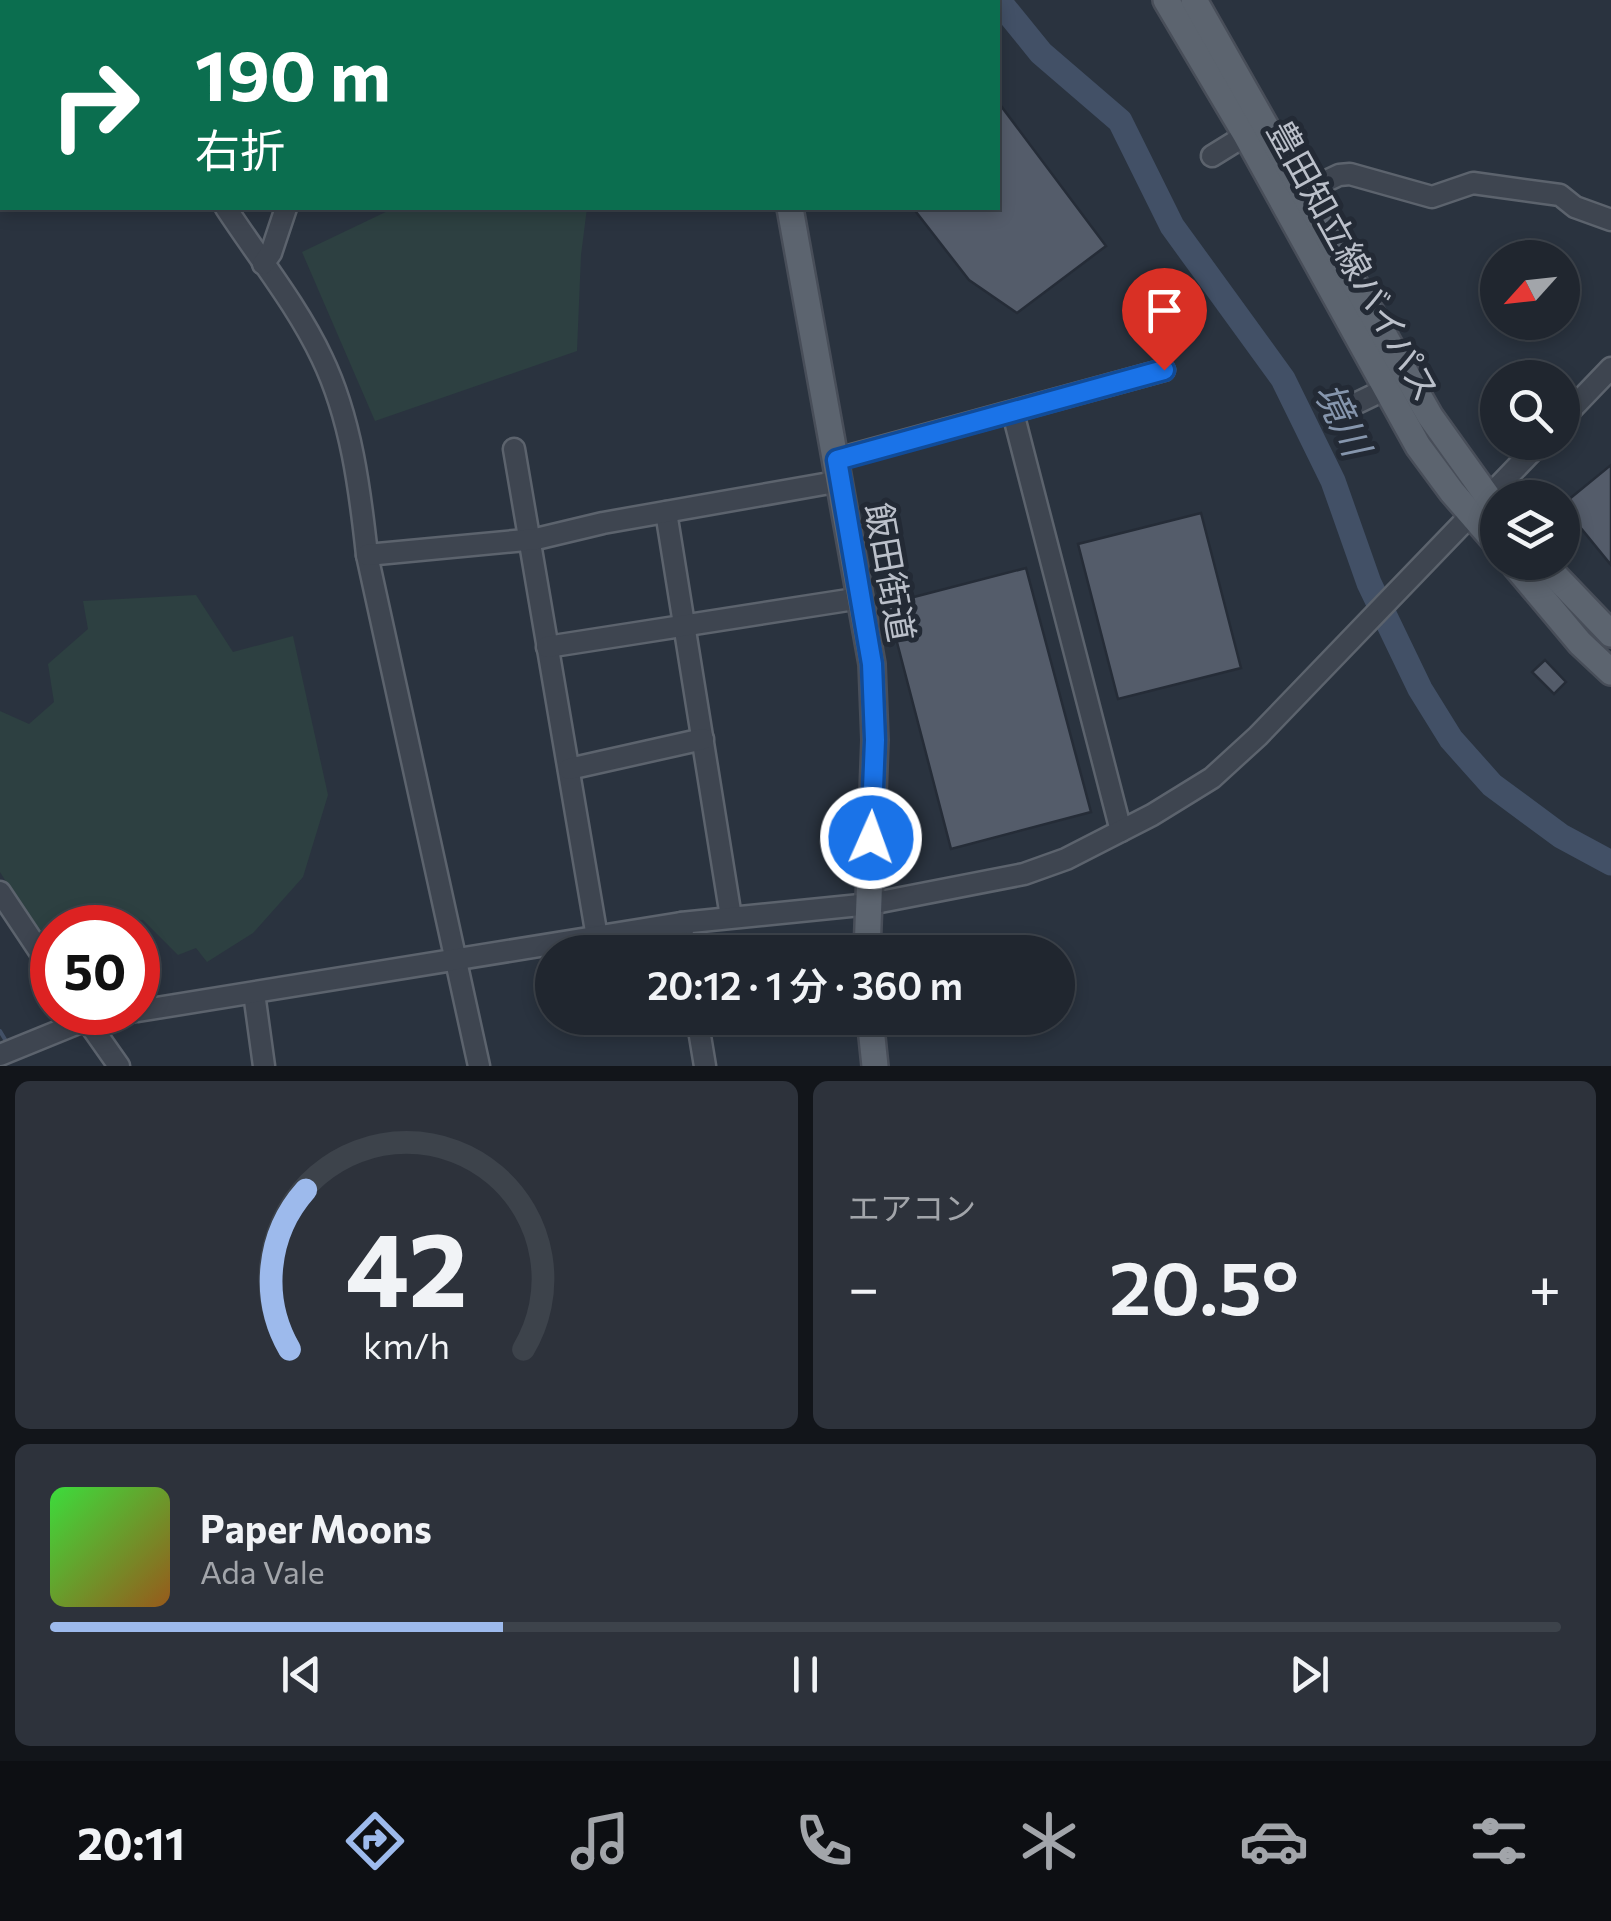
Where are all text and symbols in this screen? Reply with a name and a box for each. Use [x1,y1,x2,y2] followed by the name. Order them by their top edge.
[195,30,391,115] text: 190 m
[30,40,160,170] icon: right
[1260,112,1450,408] street label: 豊田知立線バイパス
[195,121,285,176] text: 右折
[1480,240,1580,340] north arrow
[1480,240,1580,580] map controls
[1122,268,1207,371] pin
[1137,283,1192,338] icon: arrive
[1480,360,1580,460] button: search
[1306,374,1384,466] water label: 境川
[1480,480,1580,580] button: layers
[859,499,925,645] street label: 飯田街道
[819,786,923,890] position arrow
[30,905,160,1035] speed limit sign: 50
[647,961,963,1008] text: 20:12 · 1 分 · 360 m
[848,1187,976,1227] text: エアコン
[345,1201,468,1328] text: 42
[1109,1239,1299,1330] text: 20.5°
[848,1252,879,1319] text: −
[1529,1252,1561,1319] text: +
[363,1323,450,1366] text: km/h
[200,1504,432,1551] text: Paper Moons
[200,1551,325,1591] text: Ada Vale
[274,1647,329,1702] icon: previous
[778,1647,833,1702] icon: pause
[1282,1647,1337,1702] icon: next
[340,1806,410,1876] icon: directions
[565,1806,635,1876] icon: music
[789,1806,859,1876] icon: phone
[1014,1806,1084,1876] icon: climate
[1239,1806,1309,1876] icon: car
[1464,1806,1534,1876] icon: filters
[77,1814,185,1869] text: 20:11

